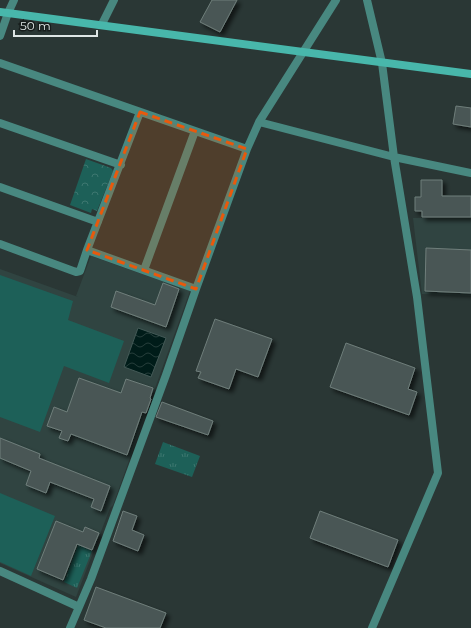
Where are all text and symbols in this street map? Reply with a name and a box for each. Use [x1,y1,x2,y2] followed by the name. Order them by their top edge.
[14,12,97,38] scale bar
[20,18,51,33] text: 50 m

